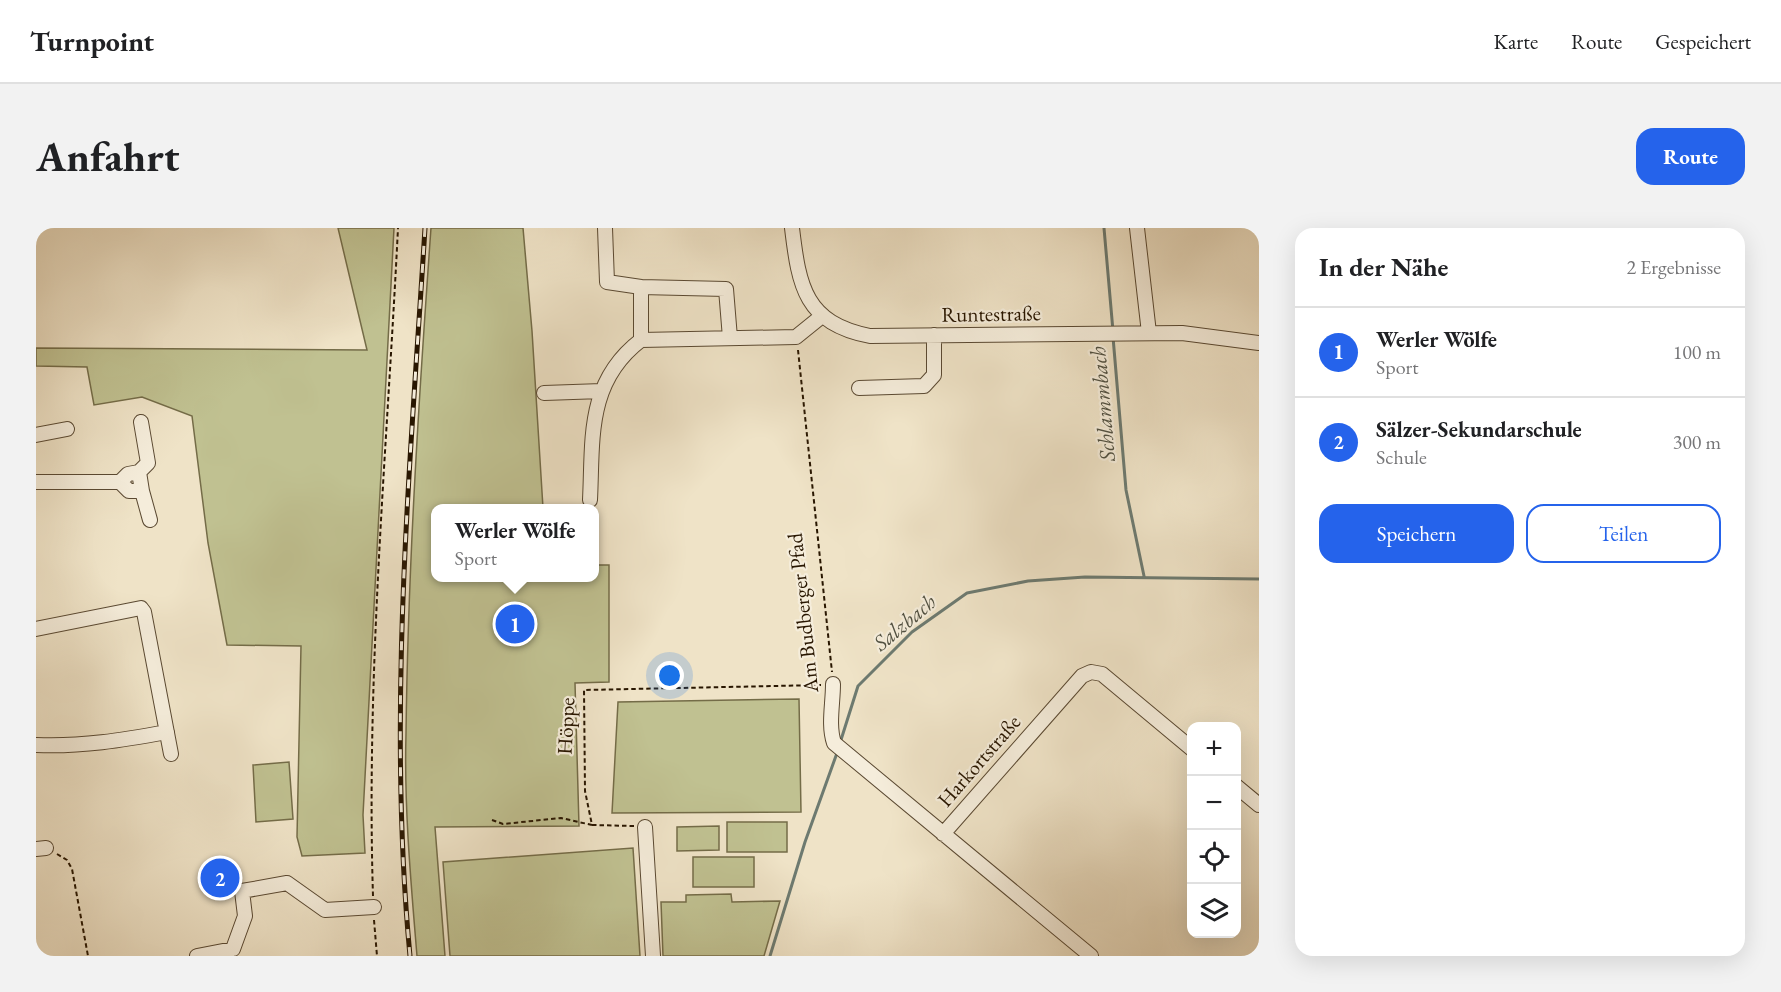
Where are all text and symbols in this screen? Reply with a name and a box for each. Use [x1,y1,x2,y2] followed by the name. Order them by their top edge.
[30,23,154,59] text: Turnpoint
[1494,28,1538,55] text: Karte
[1571,28,1622,55] text: Route
[1655,28,1751,55] text: Gespeichert
[1636,128,1745,185] button: Route
[36,129,179,184] text: Anfahrt
[1319,250,1448,284] text: In der Nähe
[1626,254,1721,280] text: 2 Ergebnisse
[941,299,1041,328] street label: Runtestraße
[1376,325,1497,354] text: Werler Wölfe
[1333,339,1344,365] text: 1
[1673,339,1721,365] text: 100 m
[1083,345,1122,464] water label: Schlammbach
[1376,354,1419,380] text: Sport
[1376,415,1582,444] text: Sälzer-Sekundarschule
[1333,429,1344,455] text: 2
[1673,429,1721,455] text: 300 m
[1376,444,1427,470] text: Schule
[431,504,599,582] popup
[1319,504,1514,563] button: Speichern
[1526,504,1721,563] button: Teilen
[455,516,576,545] text: Werler Wölfe
[781,532,824,695] street label: Am Budberger Pfad
[455,545,497,571] text: Sport
[866,587,942,658] water label: Salzbach
[496,602,534,646] pin: 1
[655,661,684,690] your location
[551,697,580,755] street label: Höppe
[931,709,1026,812] street label: Harkortstraße
[1187,722,1241,938] map controls
[1187,722,1241,776] button: +
[1187,776,1241,830] button: −
[1187,830,1241,884] button: locate
[200,856,240,900] pin: 2
[1187,884,1241,938] button: layers

